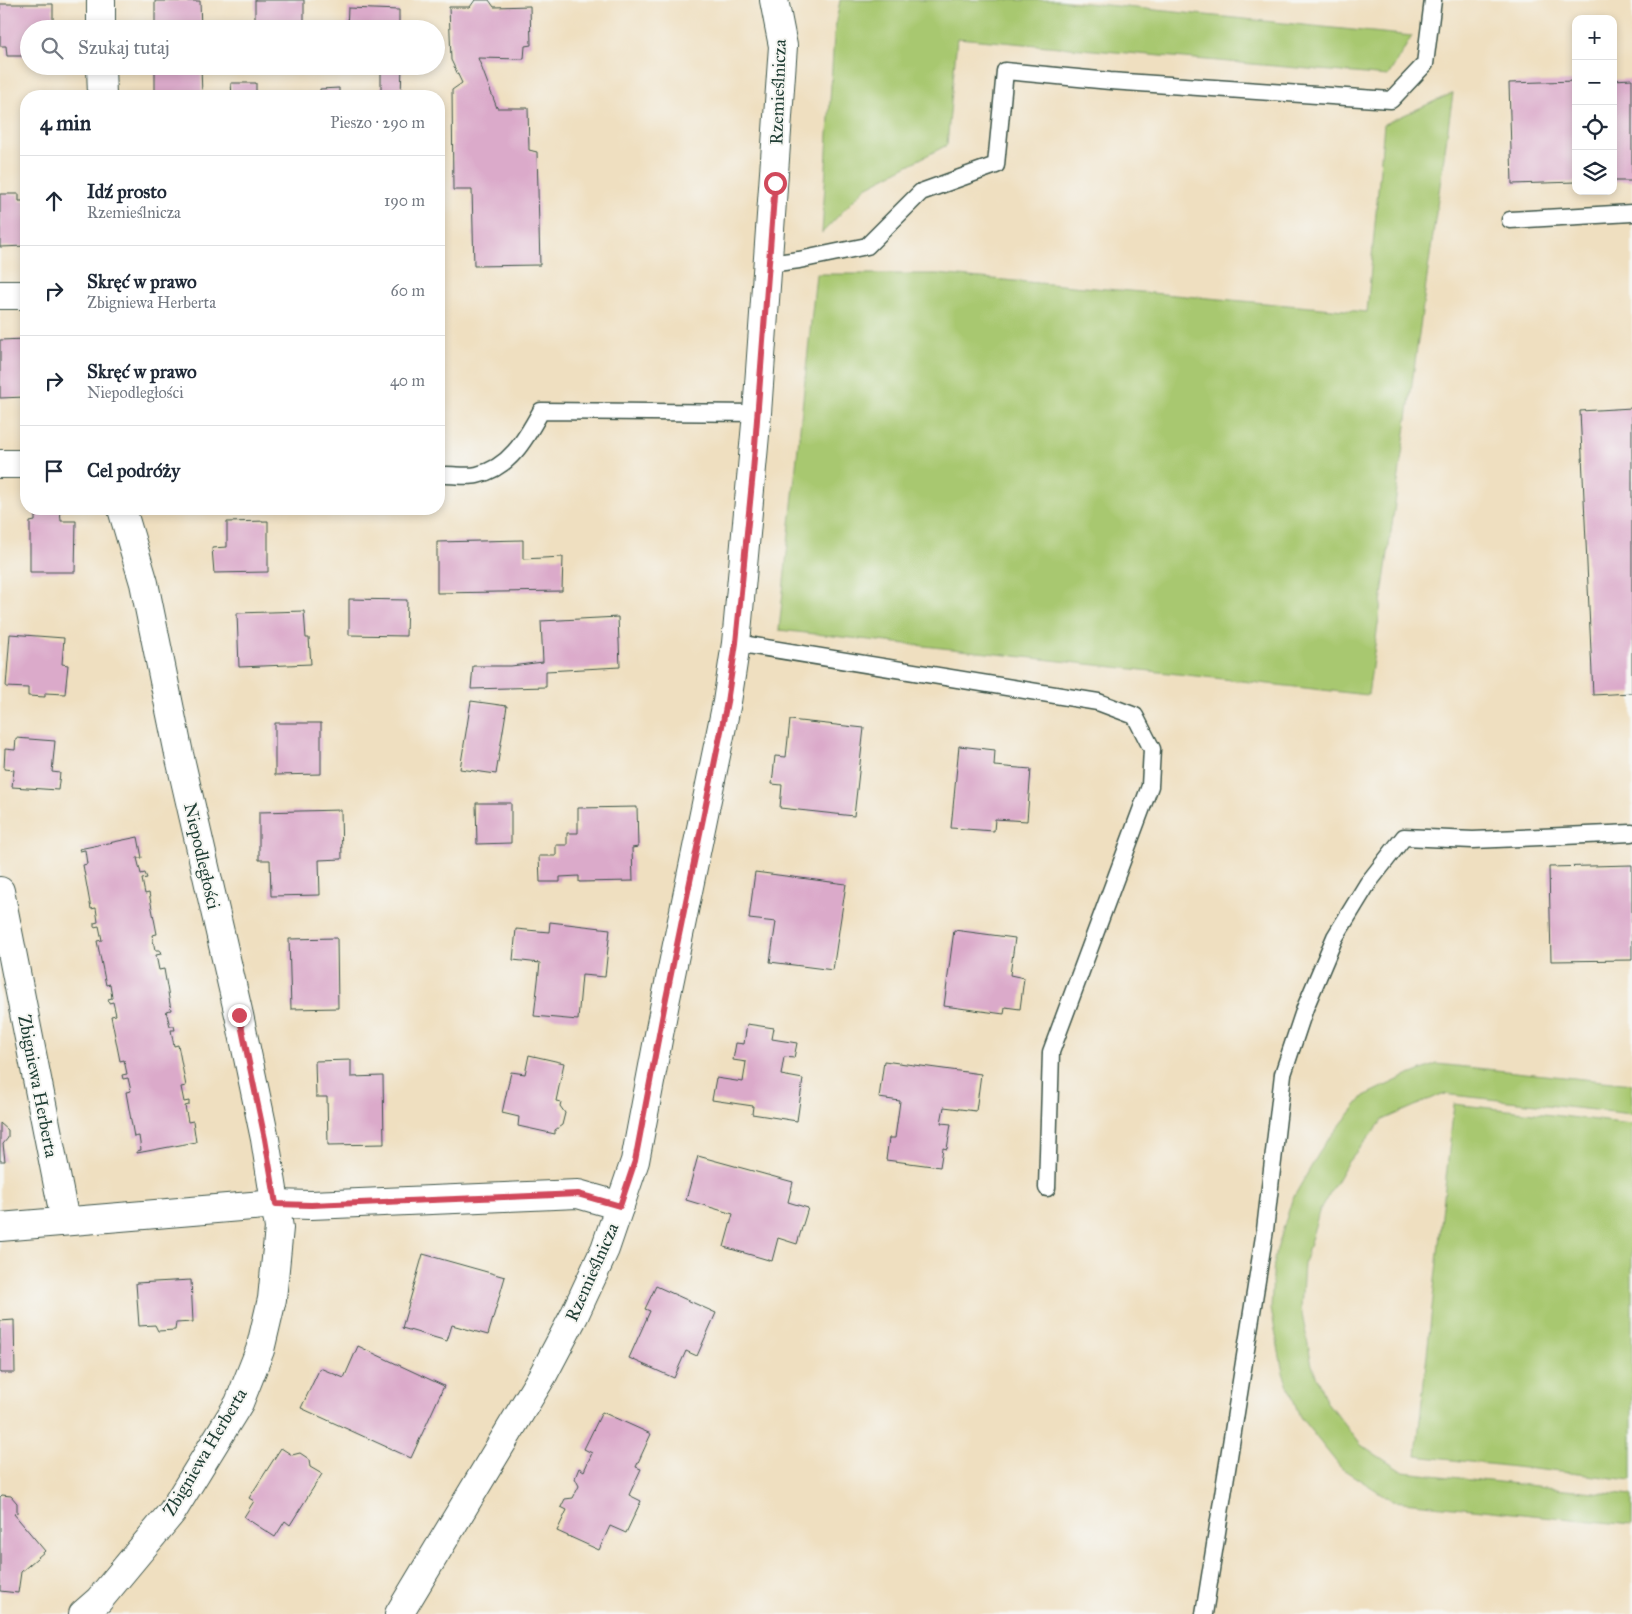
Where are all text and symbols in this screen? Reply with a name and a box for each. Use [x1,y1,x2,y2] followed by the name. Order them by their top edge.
[1572,15,1617,195] map controls
[1572,15,1617,60] button: +
[20,20,445,75] search box
[38,34,66,62] icon: search
[78,36,170,59] text: Szukaj tutaj
[765,38,791,145] street label: Rzemieślnicza
[1572,60,1617,105] button: −
[1572,105,1617,150] button: locate
[40,110,91,136] text: 4 min
[330,113,425,132] text: Pieszo · 290 m
[1572,150,1617,195] button: layers
[764,172,787,195] route start
[87,180,167,203] text: Idź prosto
[40,187,68,215] icon: ahead
[384,191,425,210] text: 190 m
[87,203,181,222] text: Rzemieślnicza
[87,270,197,293] text: Skręć w prawo
[40,277,68,305] icon: right
[391,281,425,300] text: 60 m
[87,293,216,312] text: Zbigniewa Herberta
[87,360,197,383] text: Skręć w prawo
[40,367,68,395] icon: right
[390,371,425,390] text: 40 m
[87,383,184,402] text: Niepodległości
[40,457,68,485] icon: arrive
[87,459,180,482] text: Cel podróży
[178,801,225,912] street label: Niepodległości
[228,1004,251,1027] route end
[12,1013,63,1160] street label: Zbigniewa Herberta
[560,1219,624,1325] street label: Rzemieślnicza
[158,1384,253,1520] street label: Zbigniewa Herberta

